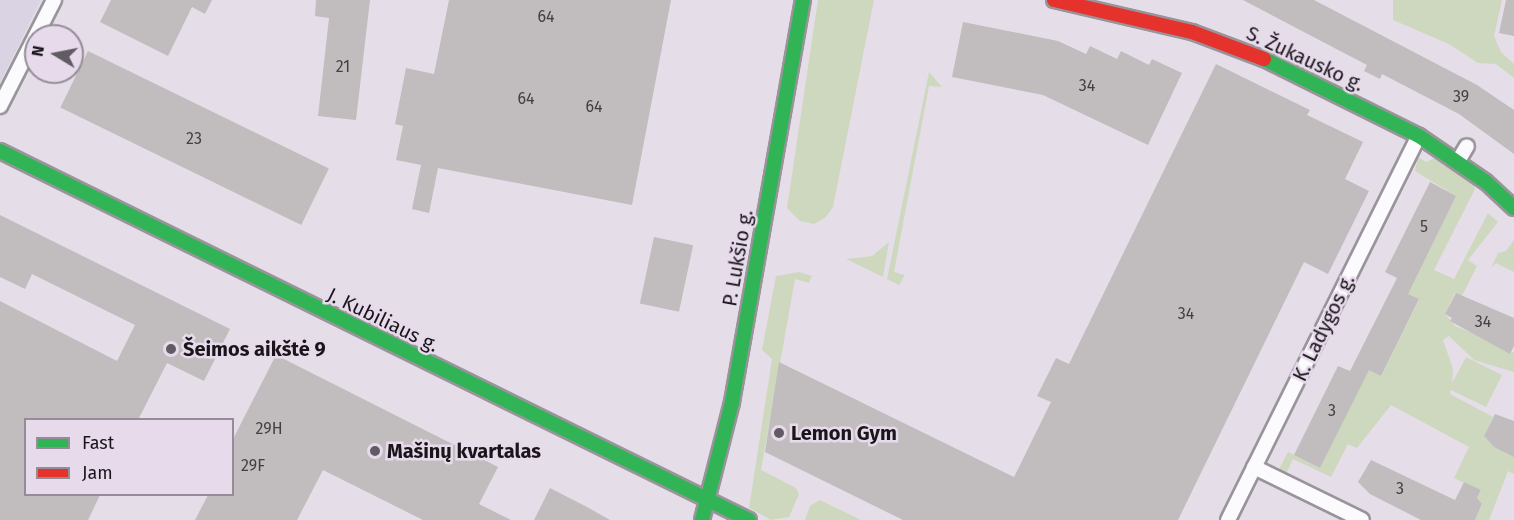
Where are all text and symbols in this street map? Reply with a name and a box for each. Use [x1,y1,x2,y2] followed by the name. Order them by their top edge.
[537,7,555,27] house number: 64
[1243,21,1367,97] street label: S. Žukausko g.
[24,24,84,84] north arrow
[27,44,48,58] text: N
[336,57,350,77] house number: 21
[1079,76,1095,96] house number: 34
[1453,87,1469,107] house number: 39
[517,89,535,109] house number: 64
[585,97,603,117] house number: 64
[186,129,202,149] house number: 23
[718,208,758,308] street label: P. Lukšio g.
[1420,217,1428,237] house number: 5
[1288,271,1360,385] street label: K. Ladygos g.
[323,283,443,357] street label: J. Kubiliaus g.
[1178,304,1194,324] house number: 34
[1475,312,1491,332] house number: 34
[183,337,326,361] place label: Šeimos aikštė 9
[164,342,178,356] marker: Šeimos aikštė 9
[1328,401,1336,421] house number: 3
[24,418,234,496] legend
[255,419,283,439] house number: 29H
[791,421,897,445] place label: Lemon Gym
[772,426,786,440] marker: Lemon Gym
[82,432,114,454] text: Fast
[387,439,541,463] place label: Mašinų kvartalas
[368,444,382,458] marker: Mašinų kvartalas
[241,456,265,476] house number: 29F
[82,462,113,484] text: Jam
[1396,479,1404,499] house number: 3

